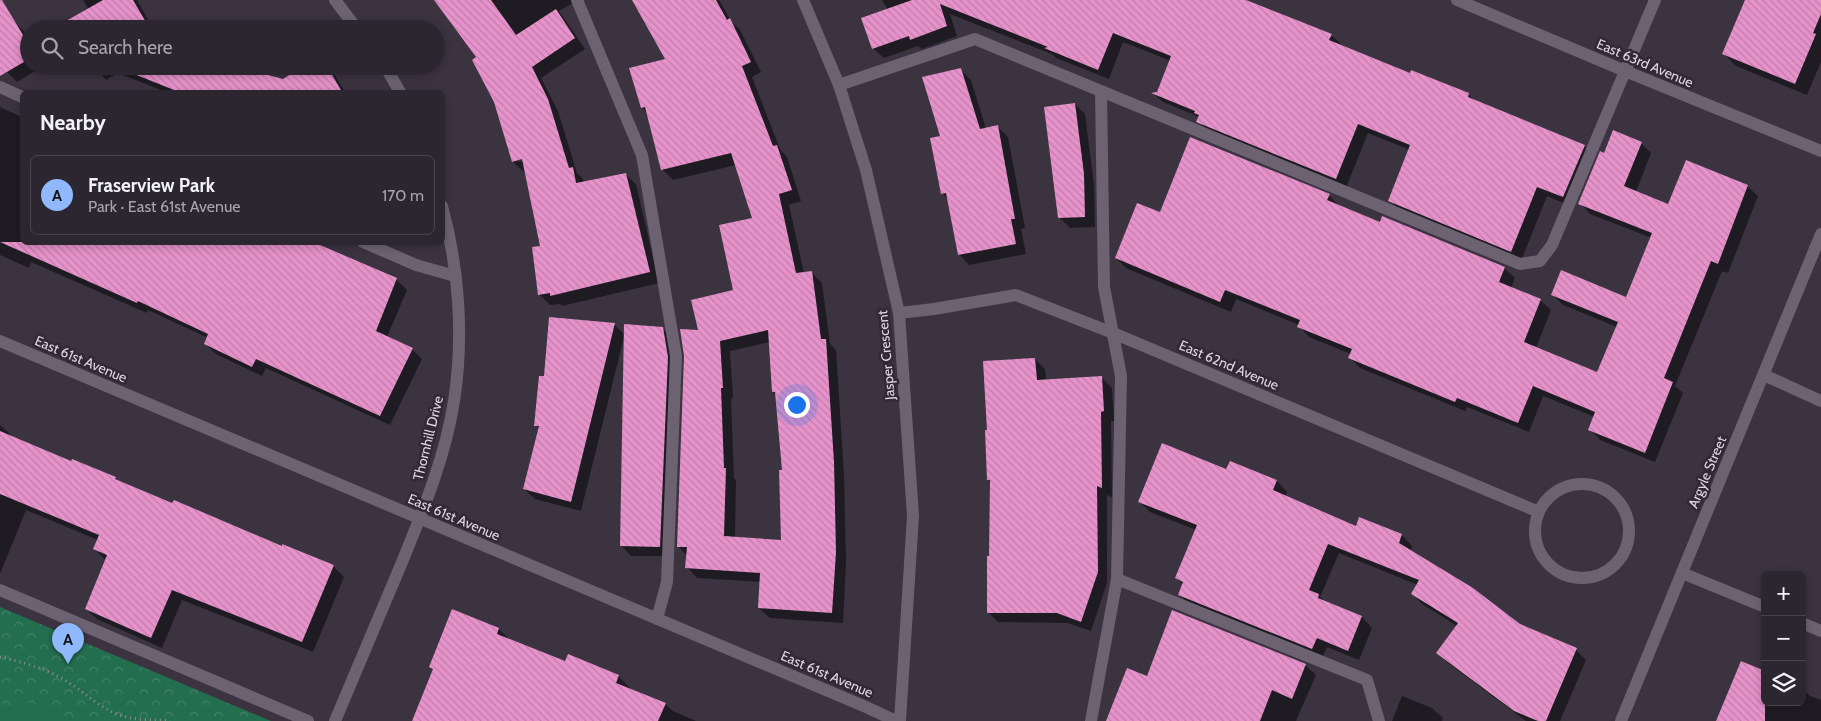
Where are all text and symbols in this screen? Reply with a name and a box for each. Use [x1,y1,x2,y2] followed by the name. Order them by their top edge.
[20,20,445,75] search box
[38,34,66,62] icon: search
[1594,35,1696,91] street label: East 63rd Avenue
[78,36,172,59] text: Search here
[40,110,106,135] text: Nearby
[88,174,215,197] text: Fraserview Park
[52,186,62,205] text: A
[382,186,424,205] text: 170 m
[88,197,241,216] text: Park · East 61st Avenue
[873,309,899,402] street label: Jasper Crescent
[32,331,130,387] street label: East 61st Avenue
[1176,336,1282,394] street label: East 62nd Avenue
[784,392,810,418] your location
[409,394,447,482] street label: Thornhill Drive
[1684,433,1730,511] street label: Argyle Street
[405,489,503,545] street label: East 61st Avenue
[1761,571,1806,706] map controls
[1761,571,1806,616] button: +
[1761,616,1806,661] button: −
[52,623,84,664] pin: A
[778,646,876,702] street label: East 61st Avenue
[1761,661,1806,706] button: layers

